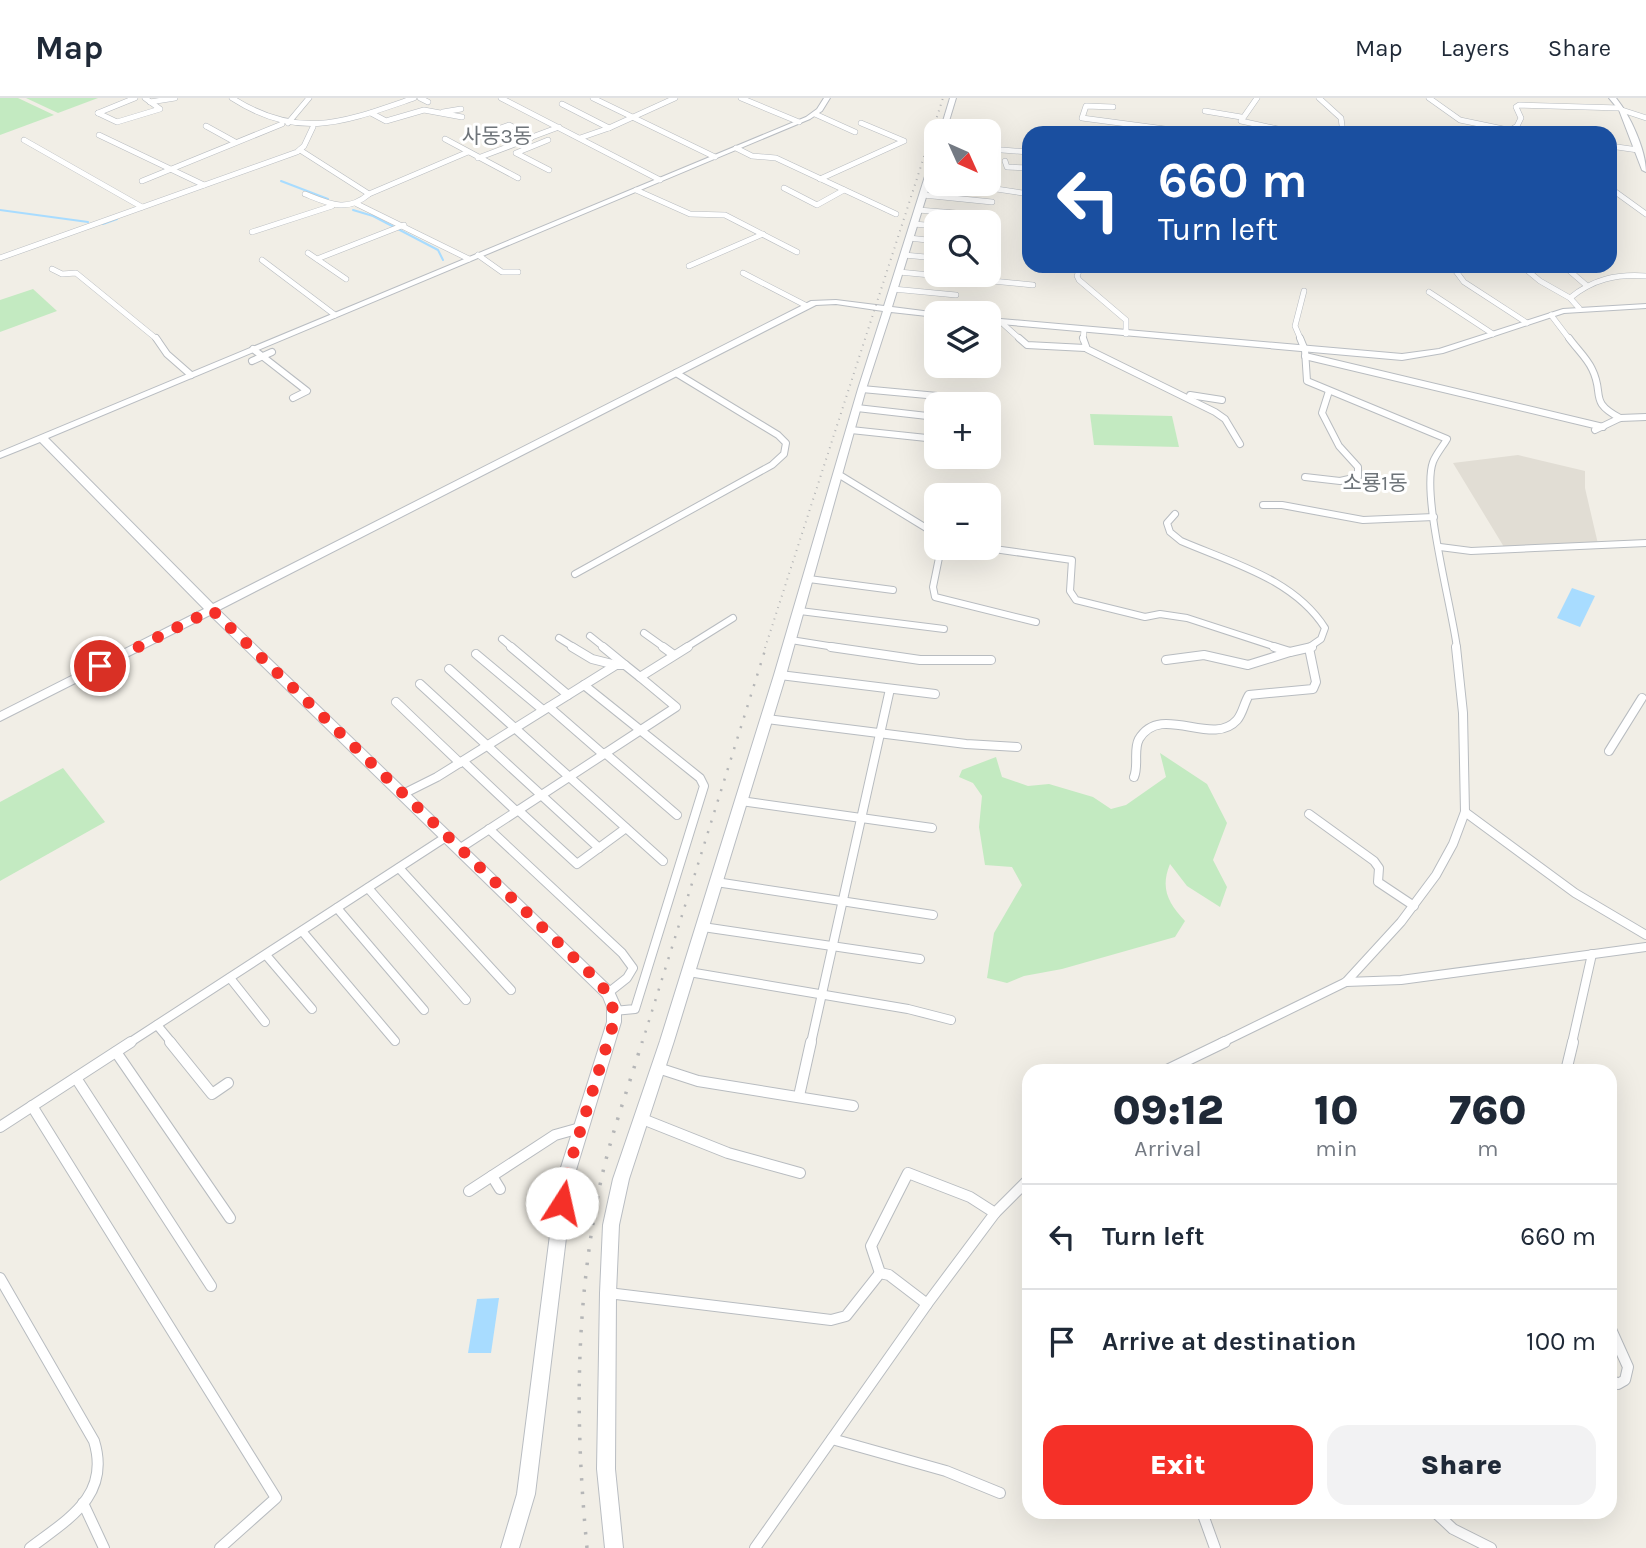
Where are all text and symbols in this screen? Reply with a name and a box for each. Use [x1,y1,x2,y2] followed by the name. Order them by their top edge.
[35,29,103,67] text: Map
[1355,34,1403,62] text: Map
[1441,34,1510,62] text: Layers
[1548,34,1611,62] text: Share
[924,119,1001,196] north arrow
[924,119,1001,560] map controls
[462,124,532,148] district label: 사동3동
[1158,152,1307,209] text: 660 m
[1043,154,1134,245] icon: left
[924,210,1001,287] button: search
[1158,211,1278,248] text: Turn left
[924,301,1001,378] button: layers
[924,392,1001,469] button: +
[1343,471,1407,495] district label: 소룡1동
[924,483,1001,560] button: −
[70,636,130,696] pin
[81,647,119,685] icon: arrive
[1113,1085,1224,1135] text: 09:12
[1314,1085,1358,1135] text: 10
[1449,1085,1526,1135] text: 760
[1134,1135,1202,1162] text: Arrival
[1315,1135,1357,1162] text: min
[1477,1135,1499,1162] text: m
[525,1166,599,1240] position arrow
[1043,1218,1081,1256] icon: left
[1102,1221,1204,1252] text: Turn left
[1520,1221,1596,1252] text: 660 m
[1043,1323,1081,1361] icon: arrive
[1102,1326,1356,1357] text: Arrive at destination
[1526,1326,1596,1357] text: 100 m
[1043,1425,1313,1505] button: Exit
[1327,1425,1596,1505] button: Share

